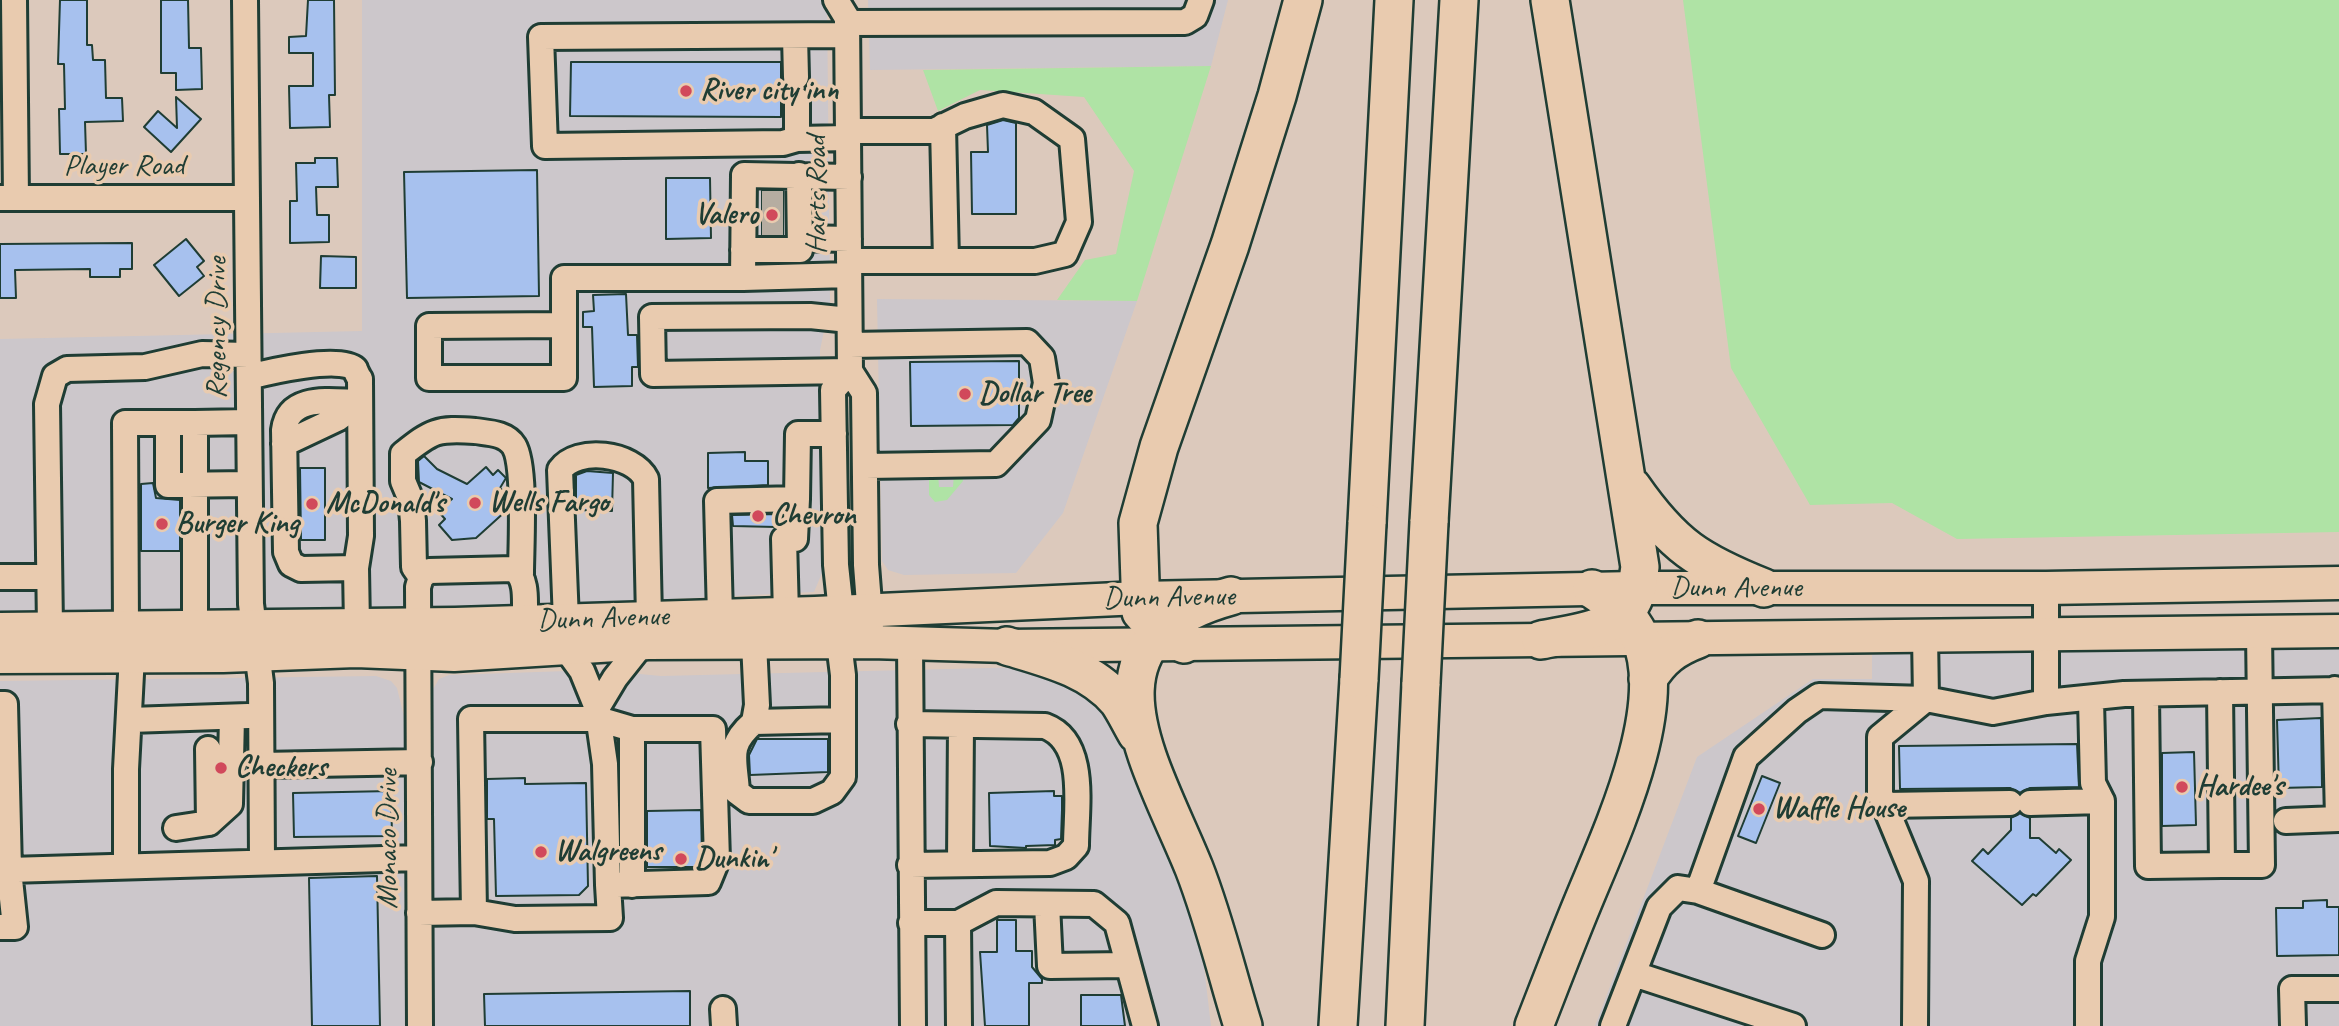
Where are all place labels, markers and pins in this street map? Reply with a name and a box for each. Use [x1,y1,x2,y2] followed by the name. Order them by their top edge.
[700,73,838,109] place label: River city inn
[678,83,694,99] marker: River city inn
[694,197,758,233] place label: Valero
[764,207,780,223] marker: Valero
[979,376,1091,412] place label: Dollar Tree
[957,386,973,402] marker: Dollar Tree
[489,485,609,521] place label: Wells Fargo
[326,486,445,522] place label: McDonald's
[467,495,483,511] marker: Wells Fargo
[304,496,320,512] marker: McDonald's
[772,498,856,534] place label: Chevron
[176,506,299,542] place label: Burger King
[750,508,766,524] marker: Chevron
[154,516,170,532] marker: Burger King
[235,750,327,786] place label: Checkers
[213,760,229,776] marker: Checkers
[2196,769,2284,805] place label: Hardee's
[2174,779,2190,795] marker: Hardee's
[1773,791,1905,827] place label: Waffle House
[1751,801,1767,817] marker: Waffle House
[555,834,661,870] place label: Walgreens
[695,841,772,877] place label: Dunkin'
[533,844,549,860] marker: Walgreens
[673,851,689,867] marker: Dunkin'

